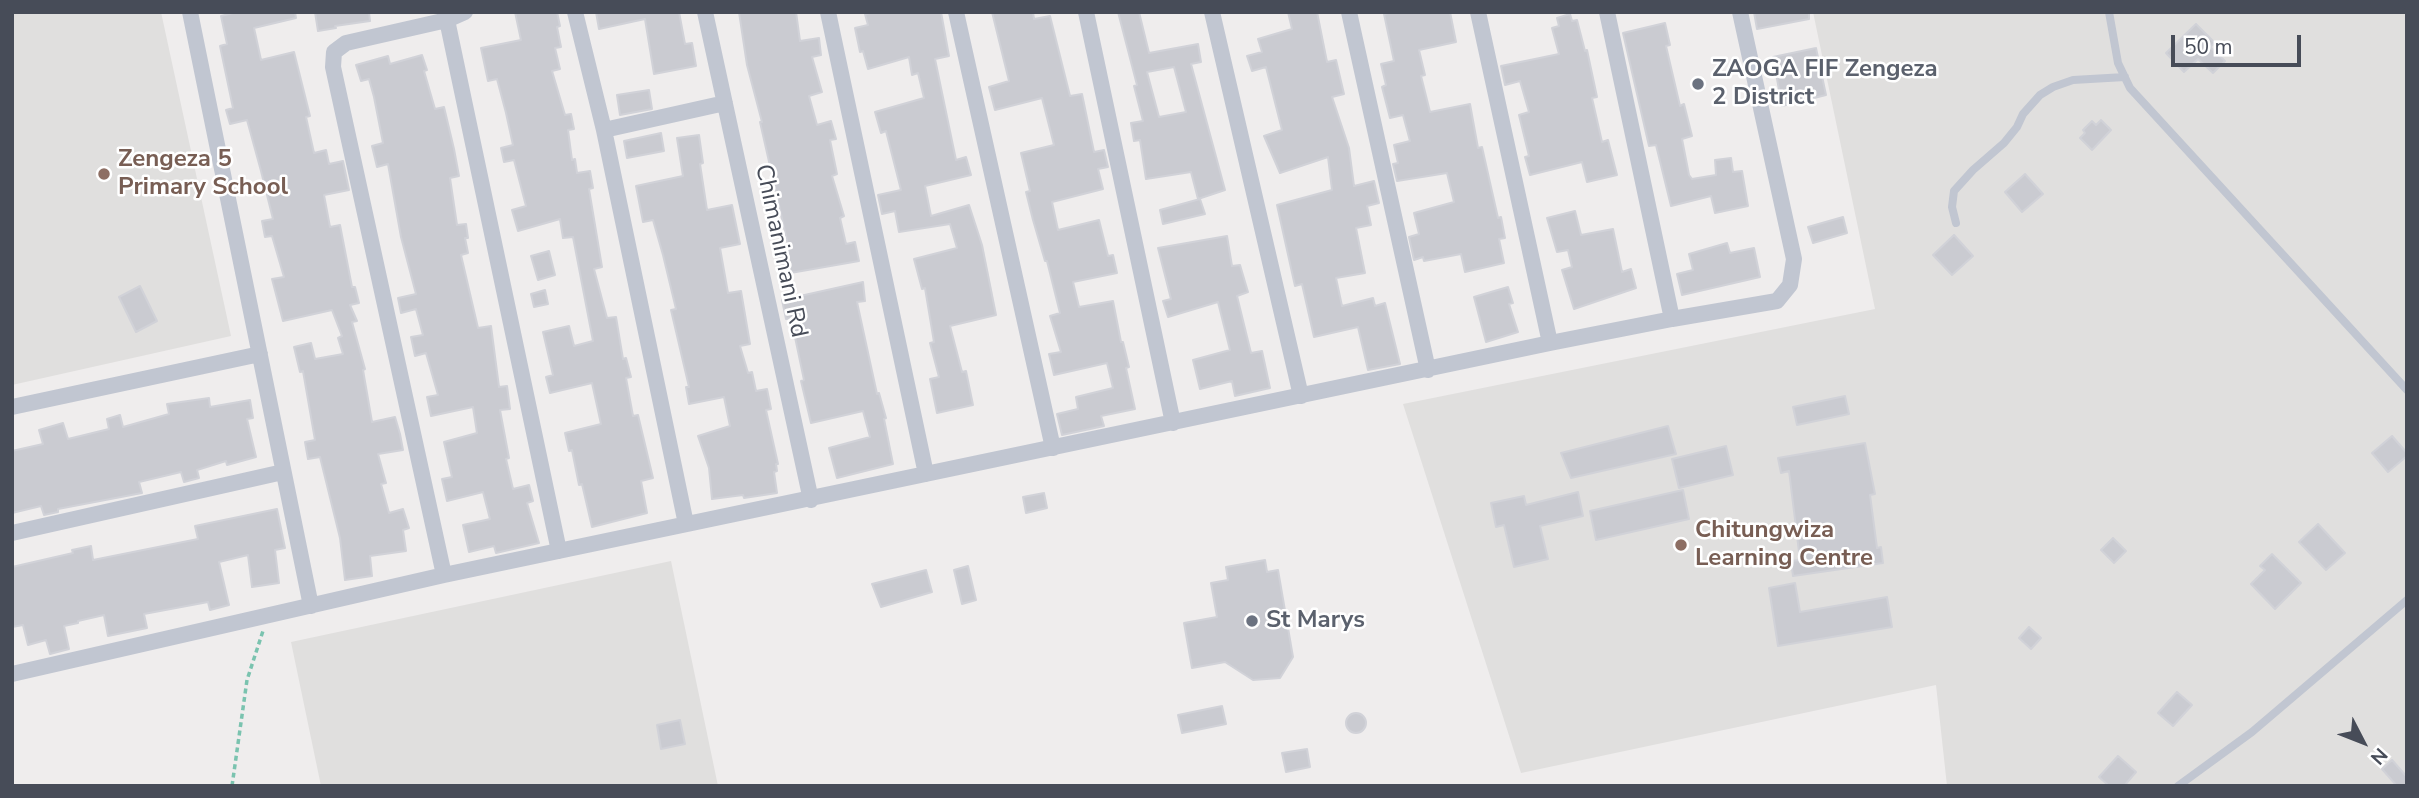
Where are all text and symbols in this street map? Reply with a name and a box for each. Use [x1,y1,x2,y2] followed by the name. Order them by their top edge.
[2174,21,2304,65] scale bar
[2184,33,2233,61] text: 50 m
[1712,56,1938,112] place label: ZAOGA FIF Zengeza 2 District
[1690,76,1706,92] marker: ZAOGA FIF Zengeza 2 District
[118,146,288,202] place label: Zengeza 5 Primary School
[748,162,812,340] street label: Chimanimani Rd
[96,166,112,182] marker: Zengeza 5 Primary School
[1695,517,1873,573] place label: Chitungwiza Learning Centre
[1673,537,1689,553] marker: Chitungwiza Learning Centre
[1266,607,1365,635] place label: St Marys
[1244,613,1260,629] marker: St Marys
[2328,707,2398,777] north arrow
[2364,742,2393,770] text: N

